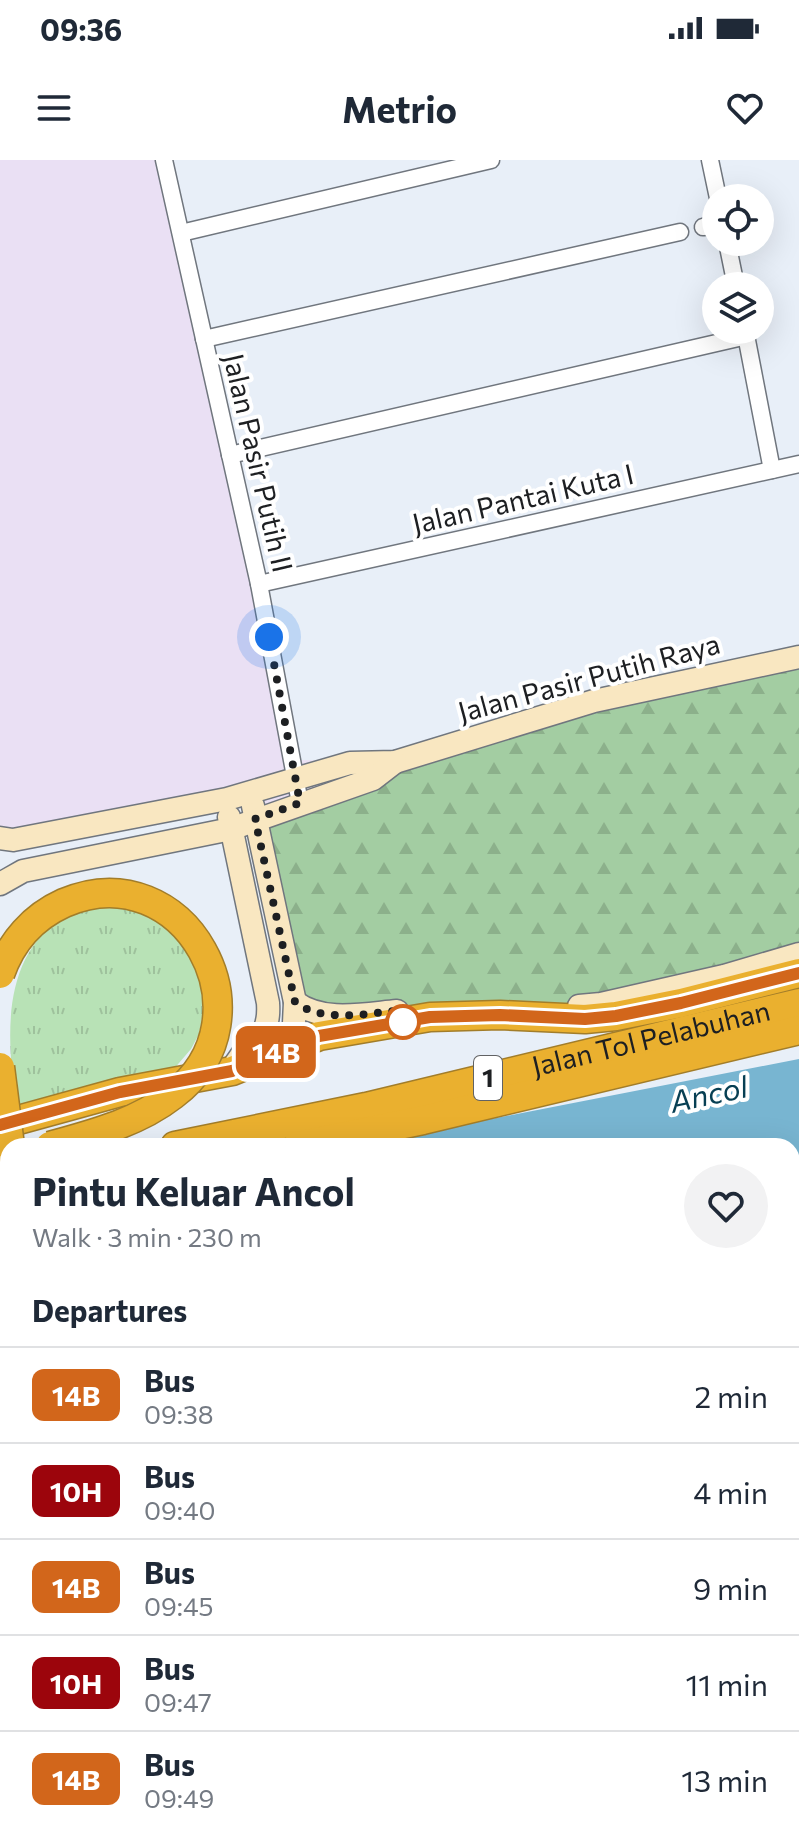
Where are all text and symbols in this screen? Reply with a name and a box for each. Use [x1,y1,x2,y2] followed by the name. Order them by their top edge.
[40,10,122,47] text: 09:36
[32,86,76,130] icon: menu
[342,86,457,130] text: Metrio
[723,86,767,130] icon: heart
[702,184,774,344] map controls
[702,184,774,256] button: locate
[702,272,774,344] button: layers
[217,350,301,576] street label: Jalan Pasir Putih II
[409,456,637,540] street label: Jalan Pantai Kuta I
[249,617,289,657] your location
[454,626,723,728] street label: Jalan Pasir Putih Raya
[528,993,773,1083] street label: Jalan Tol Pelabuhan
[386,1005,420,1039] unlabelled marker
[230,1026,322,1078] line badge: 14B
[252,1035,300,1069] text: 14B
[474,1056,502,1100] road number: 1
[665,1066,752,1119] water label: Ancol
[684,1164,768,1248] button: heart
[32,1167,355,1214] text: Pintu Keluar Ancol
[32,1221,262,1252] text: Walk · 3 min · 230 m
[32,1291,187,1328] text: Departures
[144,1361,195,1398] text: Bus
[695,1377,768,1414] text: 2 min
[52,1378,100,1412] text: 14B
[144,1398,214,1429] text: 09:38
[144,1457,195,1494] text: Bus
[693,1473,768,1510] text: 4 min
[50,1474,102,1508] text: 10H
[144,1494,215,1525] text: 09:40
[144,1553,195,1590] text: Bus
[693,1569,768,1606] text: 9 min
[52,1570,100,1604] text: 14B
[144,1590,213,1621] text: 09:45
[144,1649,195,1686] text: Bus
[686,1665,768,1702] text: 11 min
[50,1666,102,1700] text: 10H
[144,1686,212,1717] text: 09:47
[144,1745,195,1782] text: Bus
[681,1761,768,1798] text: 13 min
[52,1762,100,1796] text: 14B
[144,1782,214,1813] text: 09:49

